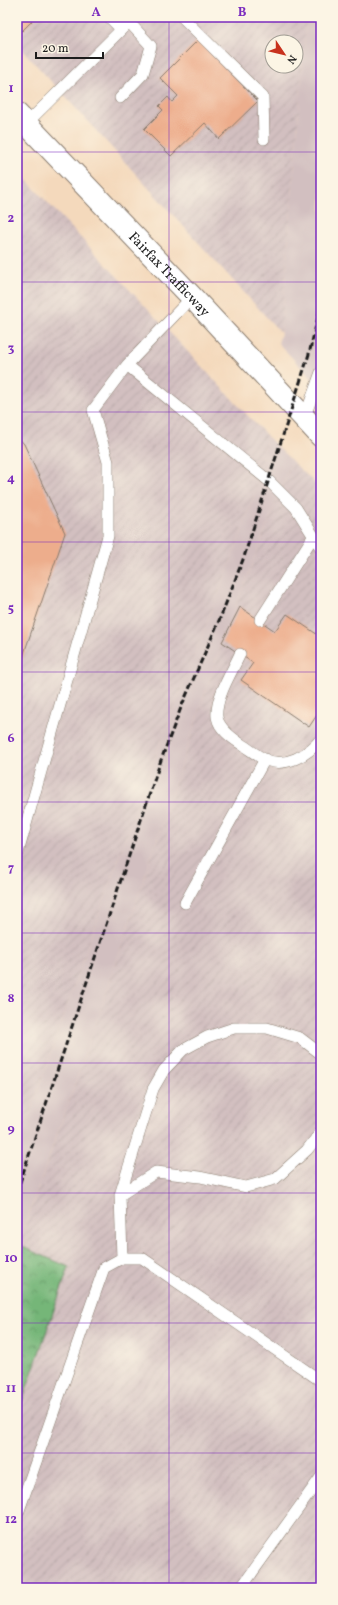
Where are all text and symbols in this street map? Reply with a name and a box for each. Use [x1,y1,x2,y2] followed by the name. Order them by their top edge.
[91,4,101,22] text: A
[238,4,247,22] text: B
[36,34,103,60] scale bar
[264,34,304,74] north arrow
[42,41,69,57] text: 20 m
[283,51,299,66] text: N
[8,80,14,98] text: 1
[8,210,15,228] text: 2
[124,228,214,322] street label: Fairfax Trafficway
[8,340,15,358] text: 3
[7,470,15,488] text: 4
[8,600,14,618] text: 5
[7,730,15,748] text: 6
[8,860,14,878] text: 7
[7,990,15,1008] text: 8
[7,1120,15,1138] text: 9
[4,1250,18,1268] text: 10
[6,1380,16,1398] text: 11
[5,1511,17,1529] text: 12

